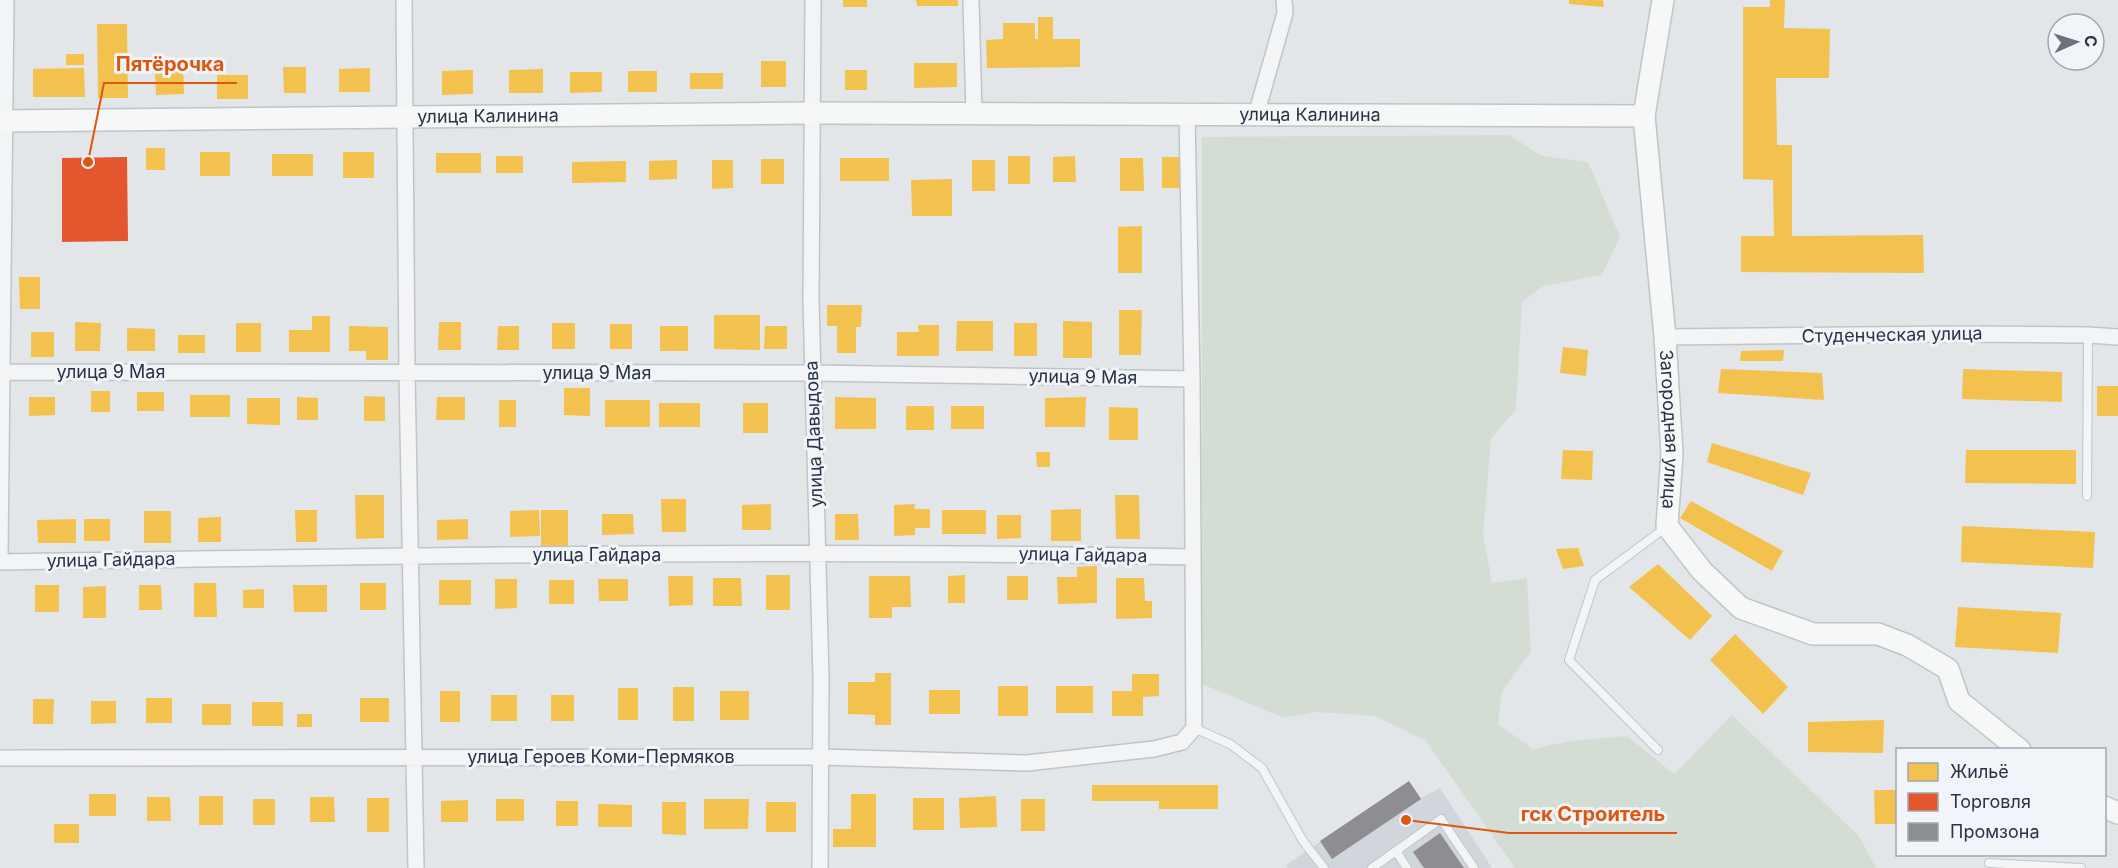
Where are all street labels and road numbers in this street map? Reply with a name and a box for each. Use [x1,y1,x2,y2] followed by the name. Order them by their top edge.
[417,104,559,127] street label: улица Калинина
[1239,104,1381,125] street label: улица Калинина
[1801,322,1983,347] street label: Студенческая улица
[1656,349,1683,510] street label: Загородная улица
[800,360,827,508] street label: улица Давыдова
[57,361,165,382] street label: улица 9 Мая
[543,362,651,383] street label: улица 9 Мая
[1028,365,1138,388] street label: улица 9 Мая
[1018,543,1148,566] street label: улица Гайдара
[533,544,661,565] street label: улица Гайдара
[46,548,176,571] street label: улица Гайдара
[467,746,735,767] street label: улица Героев Коми-Пермяков

